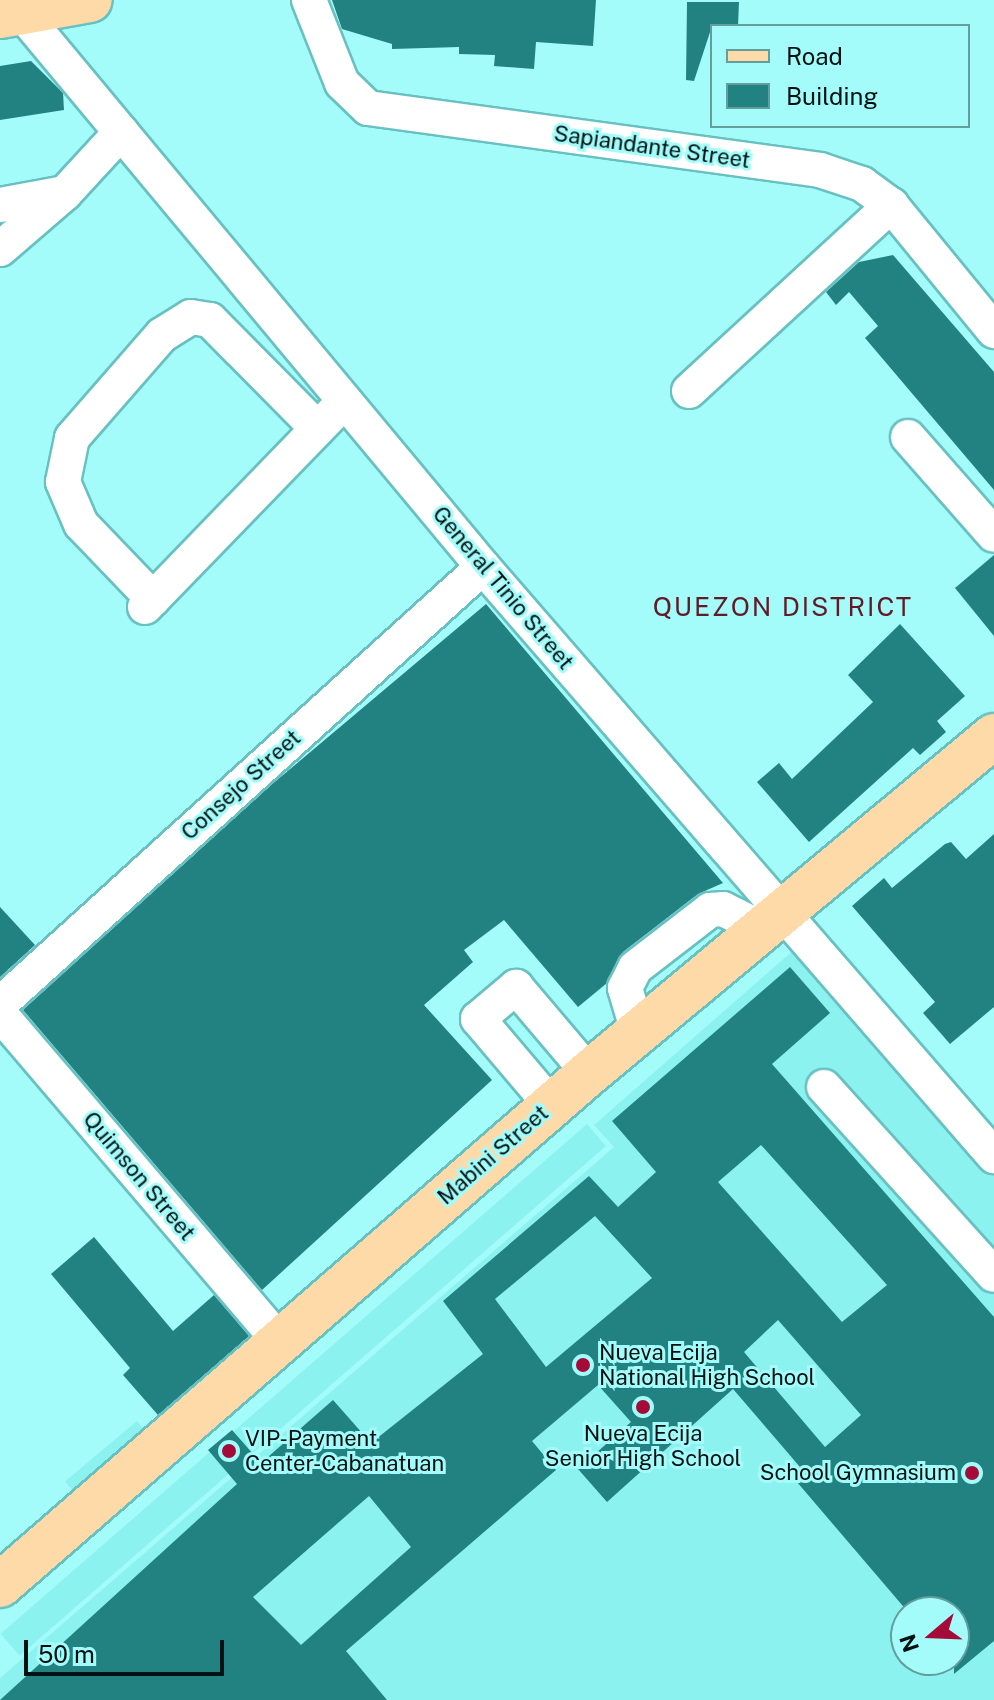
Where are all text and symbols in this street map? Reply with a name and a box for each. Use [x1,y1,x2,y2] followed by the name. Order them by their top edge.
[710,24,970,128] legend
[786,42,843,70] text: Road
[786,82,878,110] text: Building
[552,120,752,174] street label: Sapiandante Street
[427,501,579,675] street label: General Tinio Street
[653,591,913,623] district label: QUEZON DISTRICT
[176,724,306,846] street label: Consejo Street
[432,1100,554,1210] street label: Mabini Street
[78,1106,200,1246] street label: Quimson Street
[599,1339,815,1390] place label: Nueva Ecija National High School
[574,1356,592,1374] marker: Nueva Ecija National High School
[634,1398,652,1416] marker: Nueva Ecija Senior High School
[545,1420,741,1472] place label: Nueva Ecija Senior High School
[245,1425,444,1476] place label: VIP-Payment Center-Cabanatuan
[220,1442,238,1460] marker: VIP-Payment Center-Cabanatuan
[760,1460,956,1486] place label: School Gymnasium
[963,1464,981,1482] marker: School Gymnasium
[890,1596,970,1676] north arrow
[28,1624,228,1674] scale bar
[894,1631,924,1656] text: N
[38,1640,95,1668] text: 50 m

